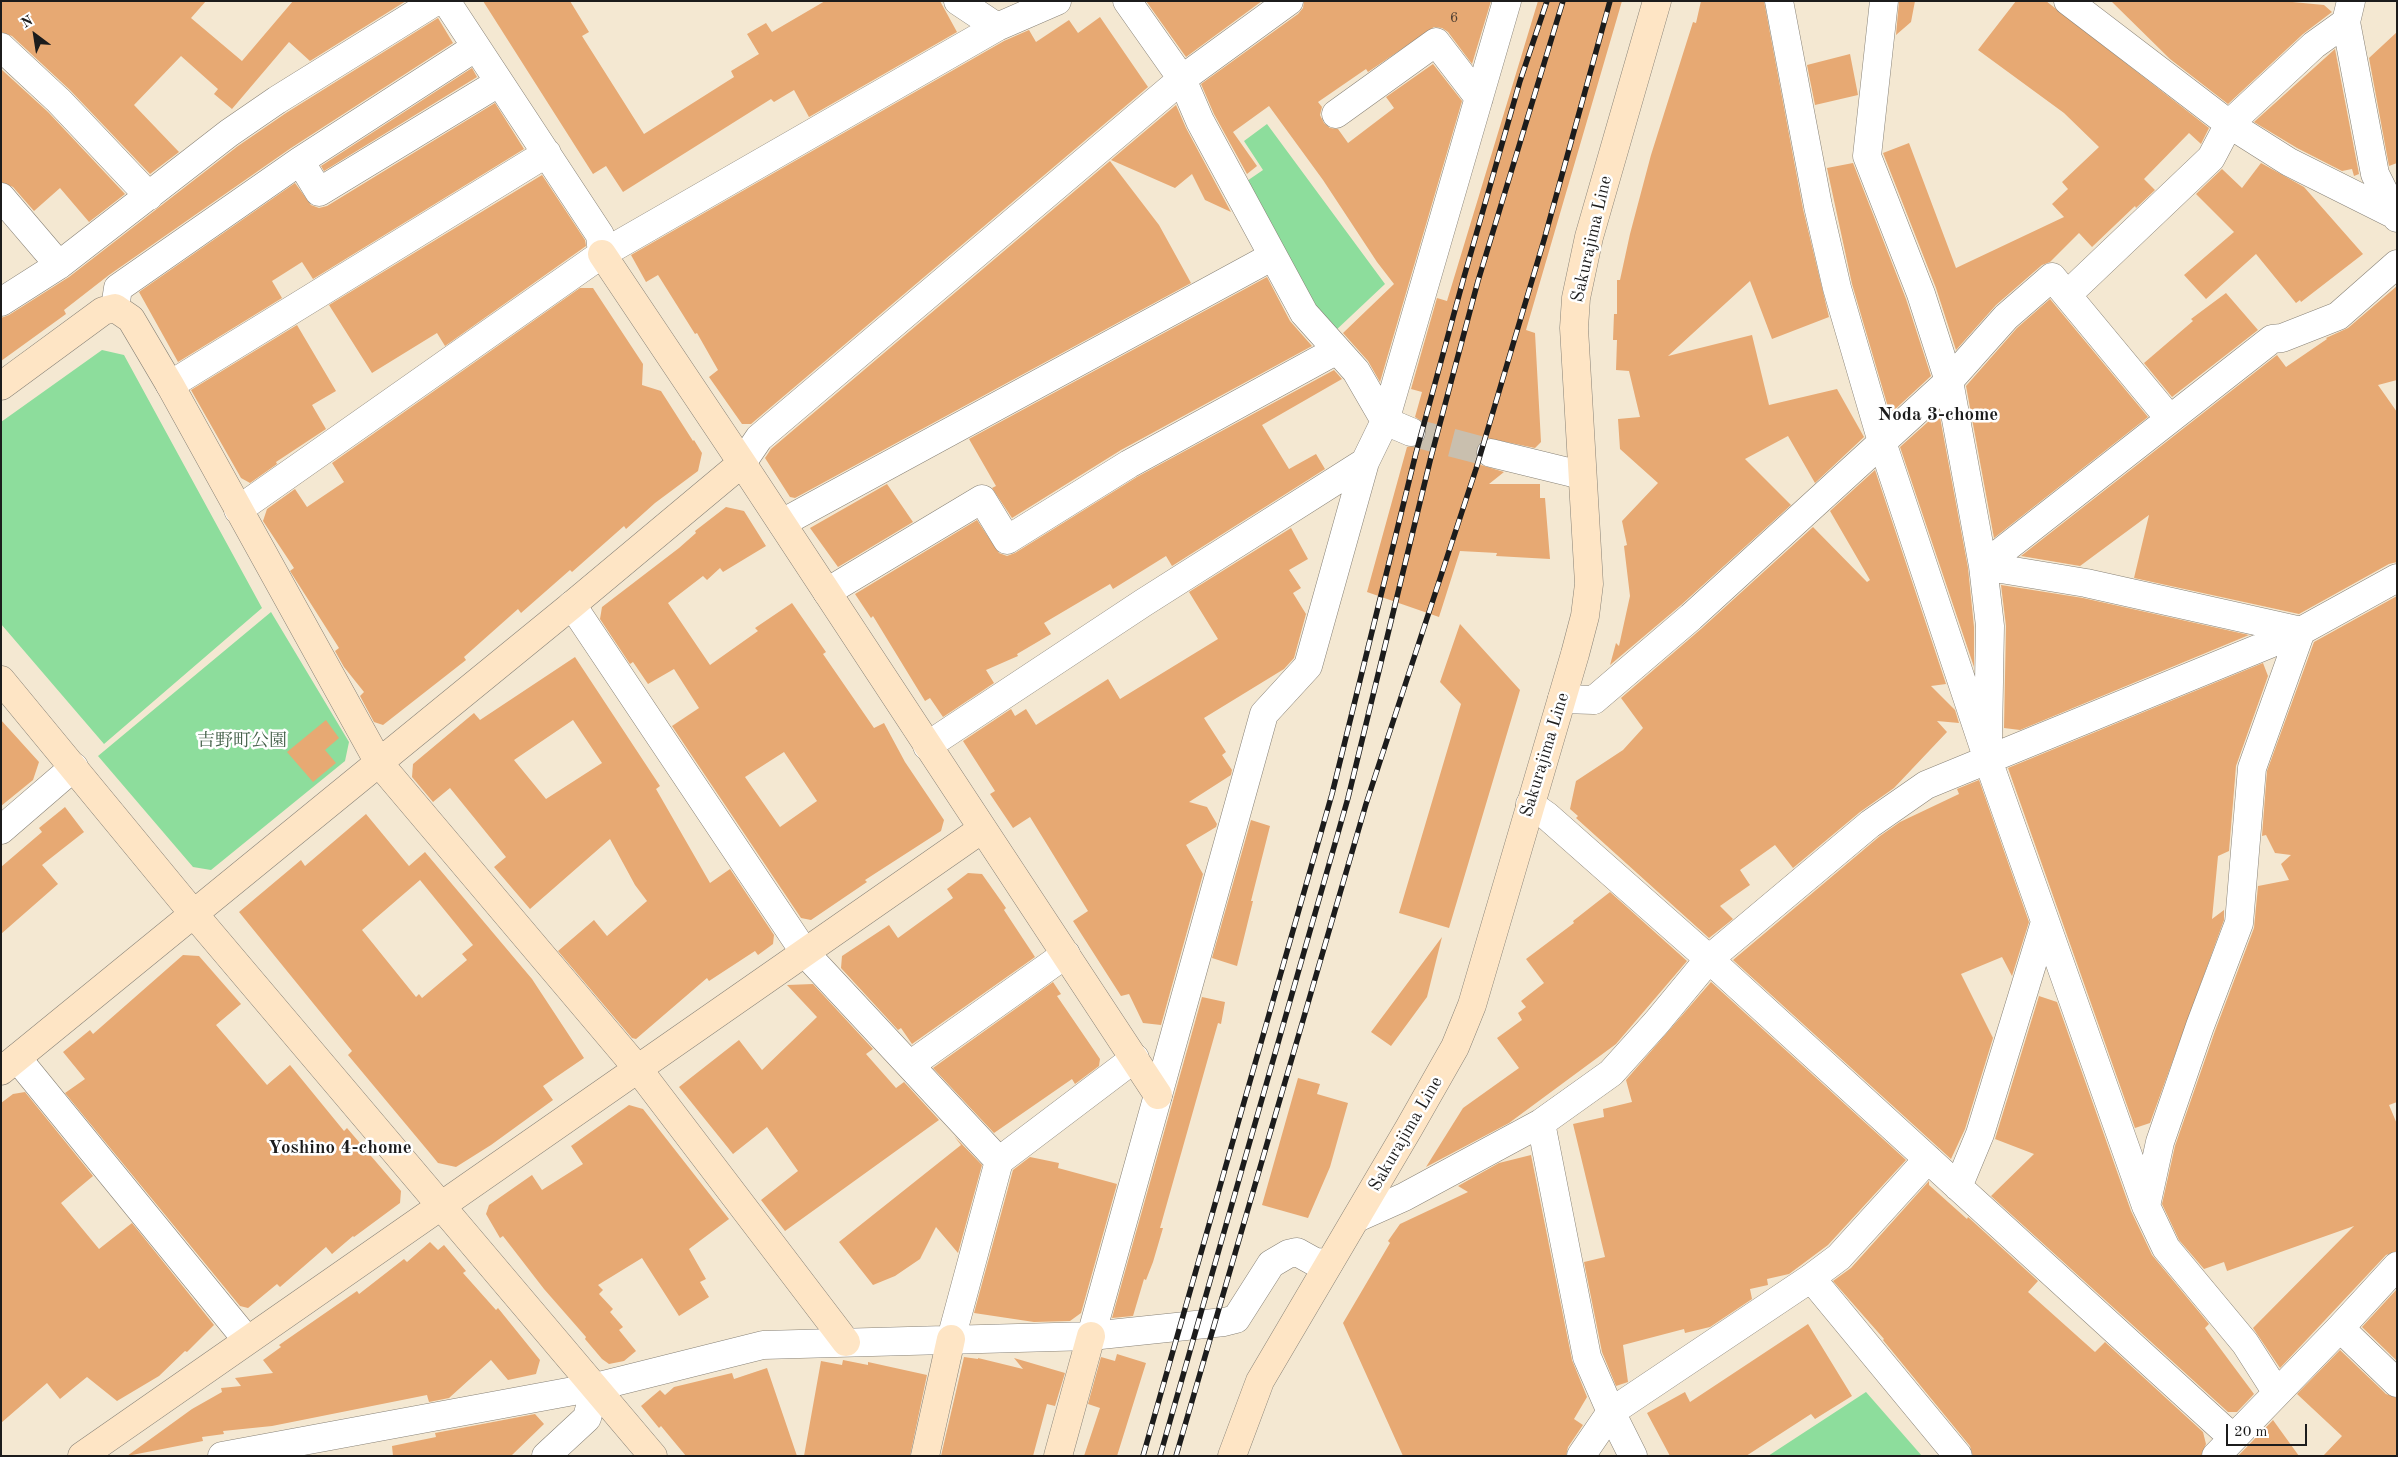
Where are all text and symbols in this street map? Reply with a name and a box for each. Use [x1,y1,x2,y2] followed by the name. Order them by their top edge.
[1450,9,1458,27] house number: 6
[10,10,60,60] north arrow
[19,13,35,31] text: N
[1567,174,1617,304] street label: Sakurajima Line
[1878,404,1998,426] district label: Noda 3-chome
[1516,690,1574,820] street label: Sakurajima Line
[197,730,287,752] park label: 吉野町公園
[1364,1073,1448,1195] street label: Sakurajima Line
[268,1137,412,1159] district label: Yoshino 4-chome
[2228,1414,2309,1446] scale bar
[2234,1425,2268,1440] text: 20 m

